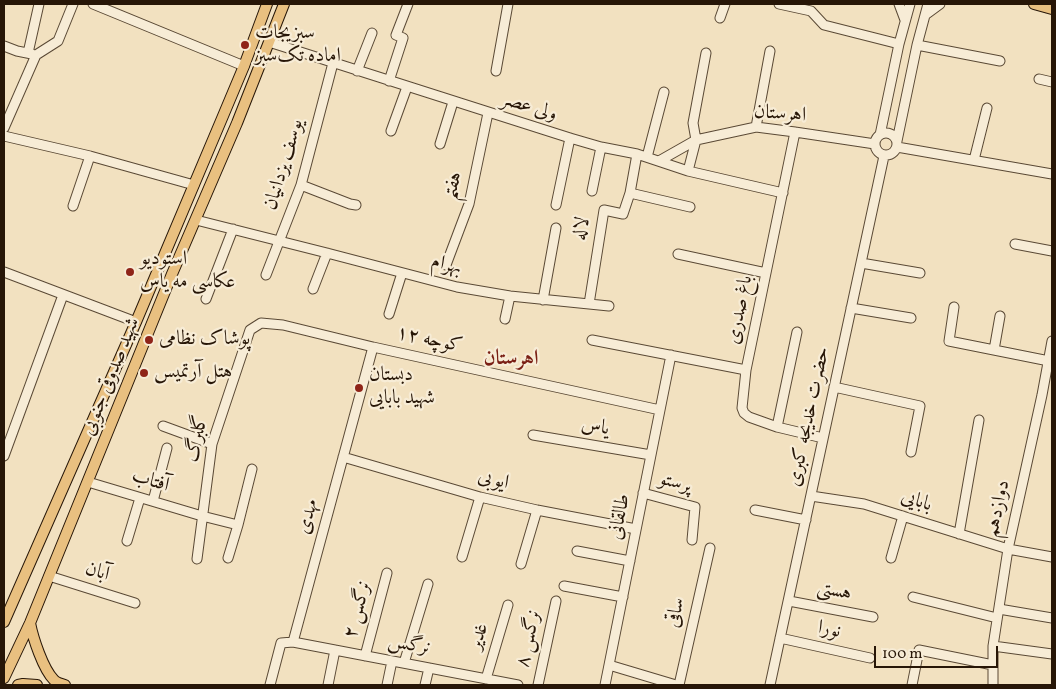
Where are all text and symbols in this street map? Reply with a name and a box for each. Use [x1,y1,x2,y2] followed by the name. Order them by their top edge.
[255,22,341,69] place label: سبزیجات اماده تک‌سبز
[239,39,251,51] marker: سبزیجات اماده تک‌سبز
[498,88,560,128] street label: ولی عصر
[753,101,807,129] street label: اهرستان
[260,117,310,213] street label: یوسف یزدانیان
[439,170,469,202] street label: هفتم
[569,215,597,243] street label: لاله
[140,248,235,295] place label: استودیو عکاسی مه یاس
[428,251,464,281] street label: بهرام
[124,266,136,278] marker: استودیو عکاسی مه یاس
[723,273,759,347] street label: باغ صدری
[77,314,147,440] street label: شهید صدوقی جنوبی
[394,322,464,360] street label: کوچه ۱۲
[159,328,250,352] place label: پوشاک نظامی
[143,334,155,346] marker: پوشاک نظامی
[783,345,837,489] street label: حضرت خدیجه کبری
[483,347,539,373] district label: اهرستان
[154,361,232,385] place label: هتل آرتمیس
[369,364,435,411] place label: دبستان شهید بابایی
[138,367,150,379] marker: هتل آرتمیس
[353,382,365,394] marker: دبستان شهید بابایی
[181,413,215,465] street label: گلبرگ
[579,414,611,442] street label: یاس
[128,465,172,499] street label: آفتاب
[475,466,511,496] street label: ایوبی
[656,468,694,500] street label: پرستو
[981,478,1017,540] street label: دوازدهم
[897,486,935,518] street label: بابایی
[605,492,637,542] street label: طالقانی
[293,497,325,537] street label: مهدی
[82,558,112,588] street label: آبان
[815,577,853,607] street label: هستی
[340,579,378,641] street label: نرگس ۲
[662,596,692,630] street label: ساقی
[512,608,548,670] street label: نرگس ۸
[815,617,843,645] street label: نورا
[465,621,495,653] street label: غدیر
[386,630,432,662] street label: نرگس
[876,636,1000,668] scale bar
[882,644,922,665] text: 100 m

